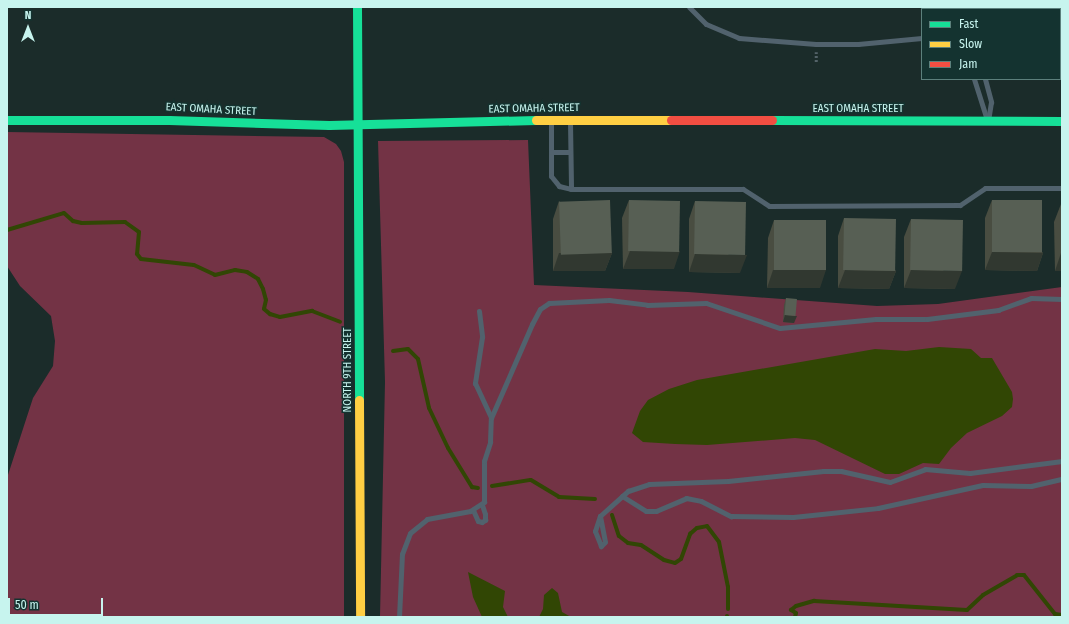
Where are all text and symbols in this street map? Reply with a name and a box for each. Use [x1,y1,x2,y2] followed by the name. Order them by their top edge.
[8,8,48,48] north arrow
[921,8,1061,80] legend
[25,9,31,22] text: N
[959,17,978,31] text: Fast
[959,37,982,51] text: Slow
[959,57,977,71] text: Jam
[165,101,257,119] street label: EAST OMAHA STREET
[488,102,580,116] street label: EAST OMAHA STREET
[812,102,904,116] street label: EAST OMAHA STREET
[341,328,355,412] street label: NORTH 9TH STREET
[10,590,105,616] scale bar
[15,598,39,612] text: 50 m

